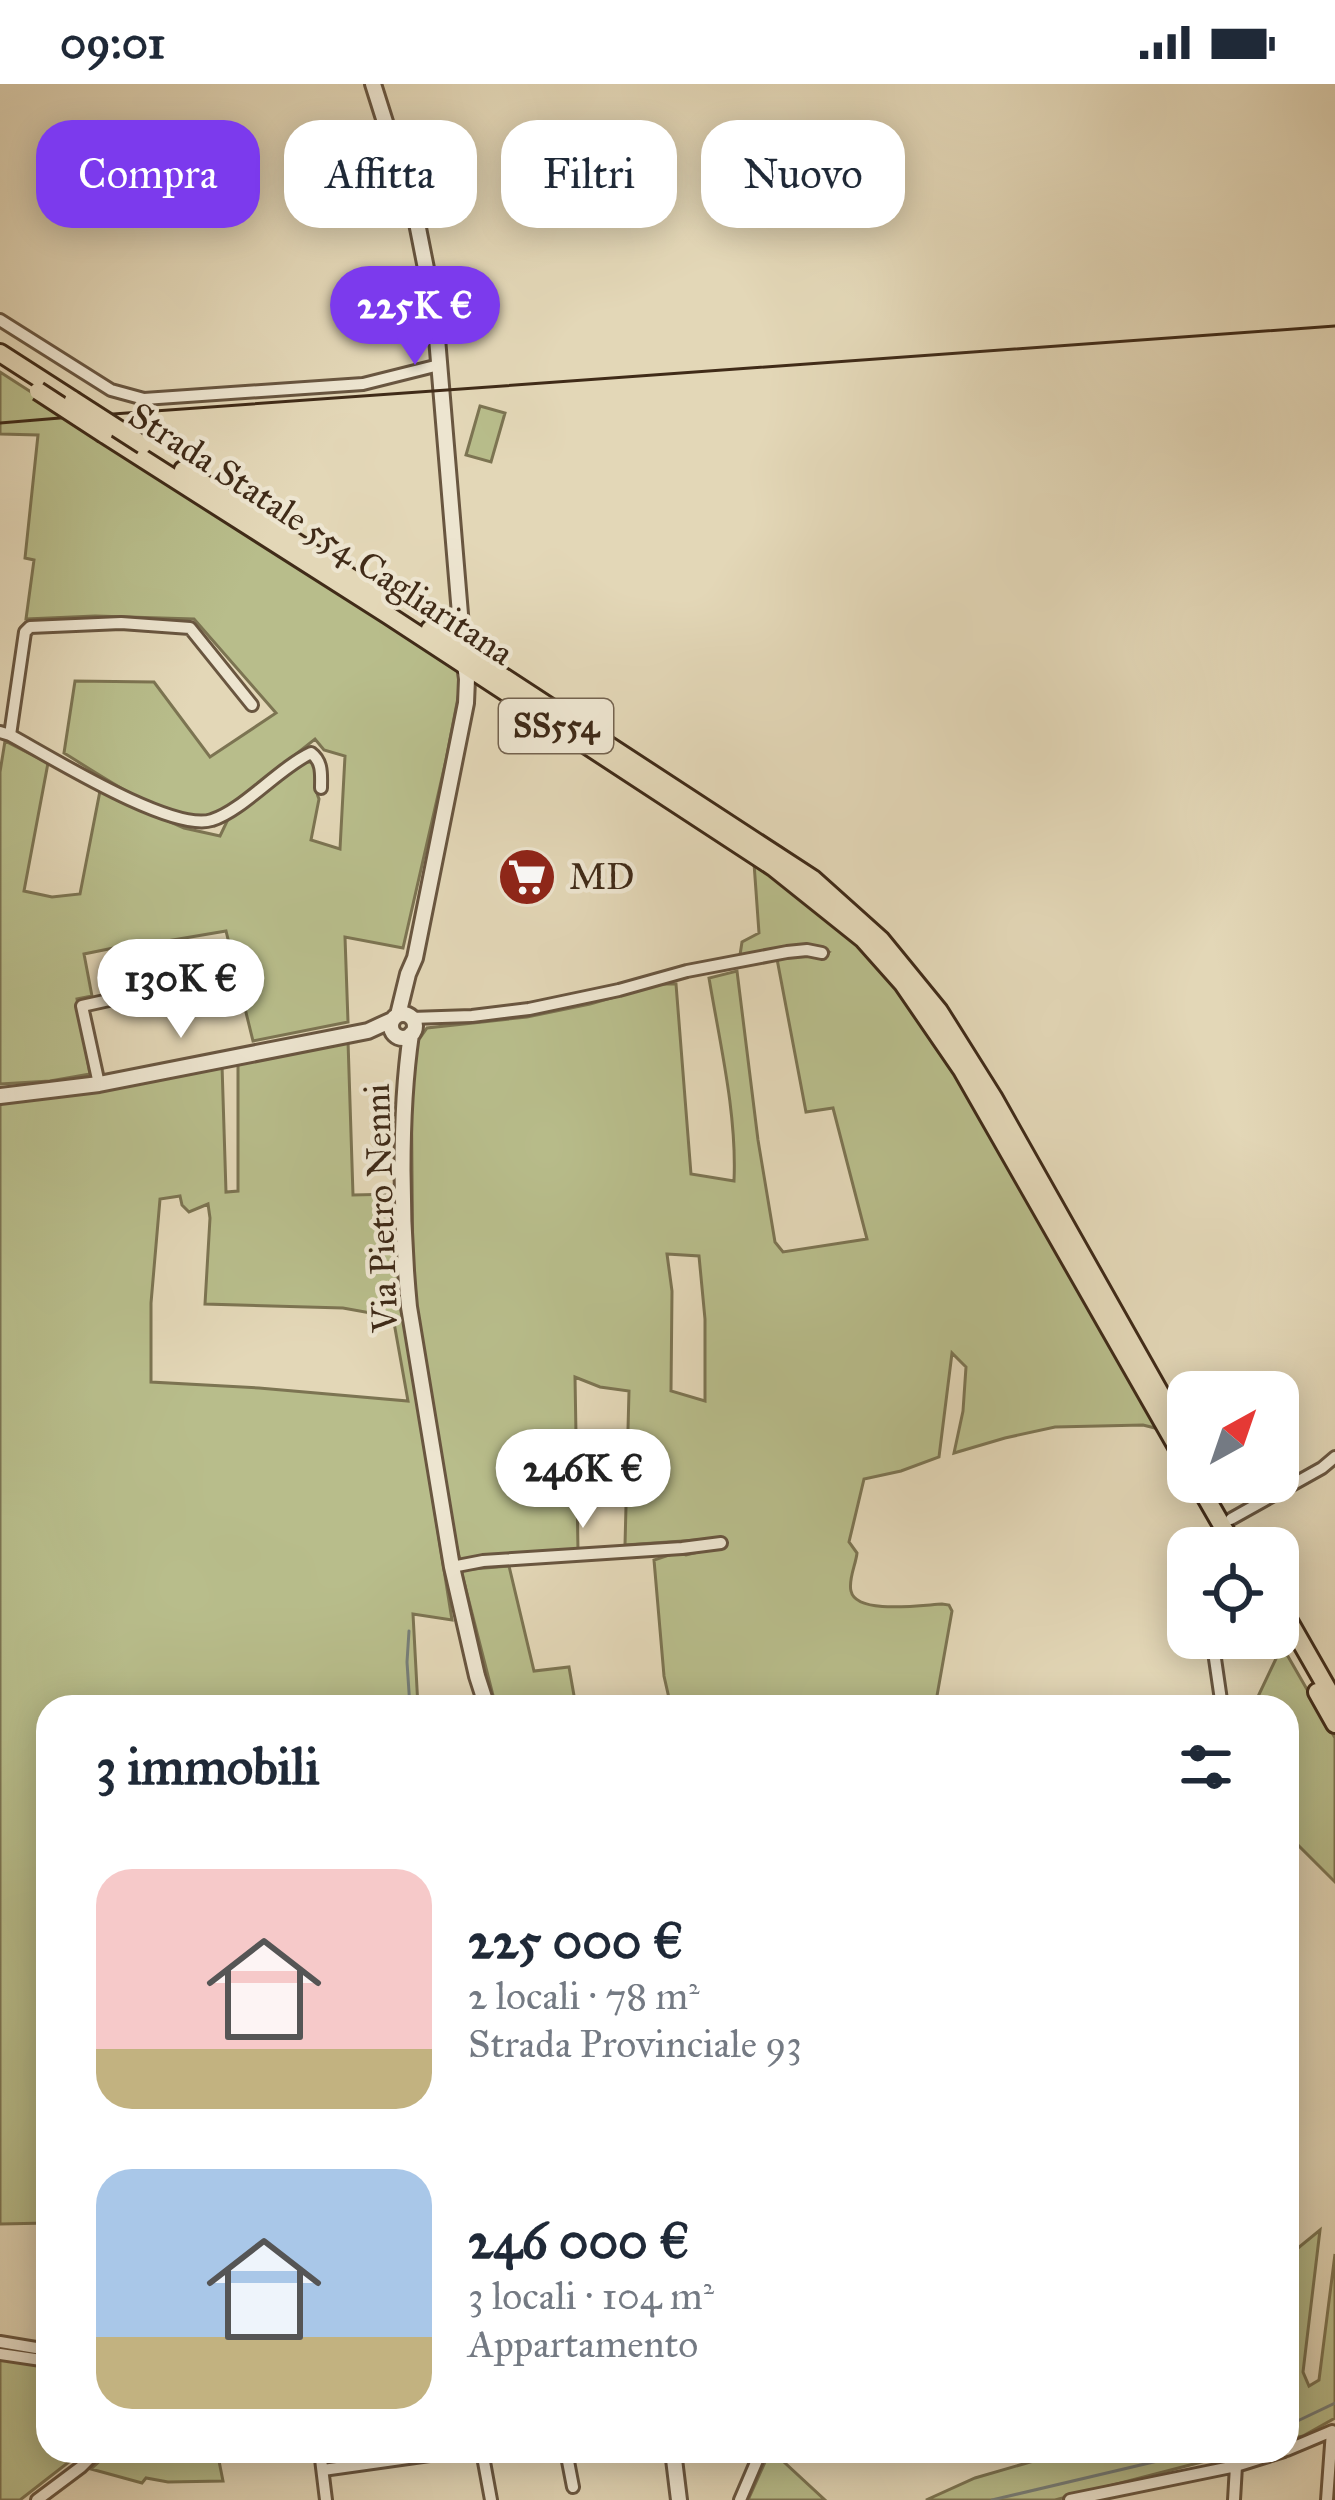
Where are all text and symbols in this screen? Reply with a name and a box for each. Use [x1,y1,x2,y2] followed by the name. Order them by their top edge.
[60,15,165,70] text: 09:01
[36,120,260,228] chip: Compra
[284,120,477,228] chip: Affitta
[501,120,677,228] chip: Filtri
[701,120,905,228] chip: Nuovo
[317,266,513,368] pin: 225K €
[357,281,473,329] text: 225K €
[120,393,522,675] street label: Strada Statale 554 Cagliaritana
[499,699,613,753] road number: SS554
[496,846,558,908] supermarket icon: MD
[569,855,635,899] place label: MD
[83,939,279,1041] pin: 130K €
[124,954,238,1002] text: 130K €
[355,1083,407,1334] street label: Via Pietro Nenni
[1167,1371,1299,1503] north arrow
[1167,1371,1299,1659] map controls
[485,1429,681,1531] pin: 246K €
[523,1444,643,1492] text: 246K €
[1167,1527,1299,1659] button: locate
[1173,1734,1239,1800] icon: filters
[96,1736,319,1798] text: 3 immobili
[468,1910,683,1972] text: 225 000 €
[192,1917,336,2061] icon: home
[468,1972,700,2020] text: 2 locali · 78 m²
[468,2020,802,2068] text: Strada Provinciale 93
[468,2210,690,2272] text: 246 000 €
[192,2217,336,2361] icon: home
[468,2272,714,2320] text: 3 locali · 104 m²
[468,2320,698,2368] text: Appartamento

